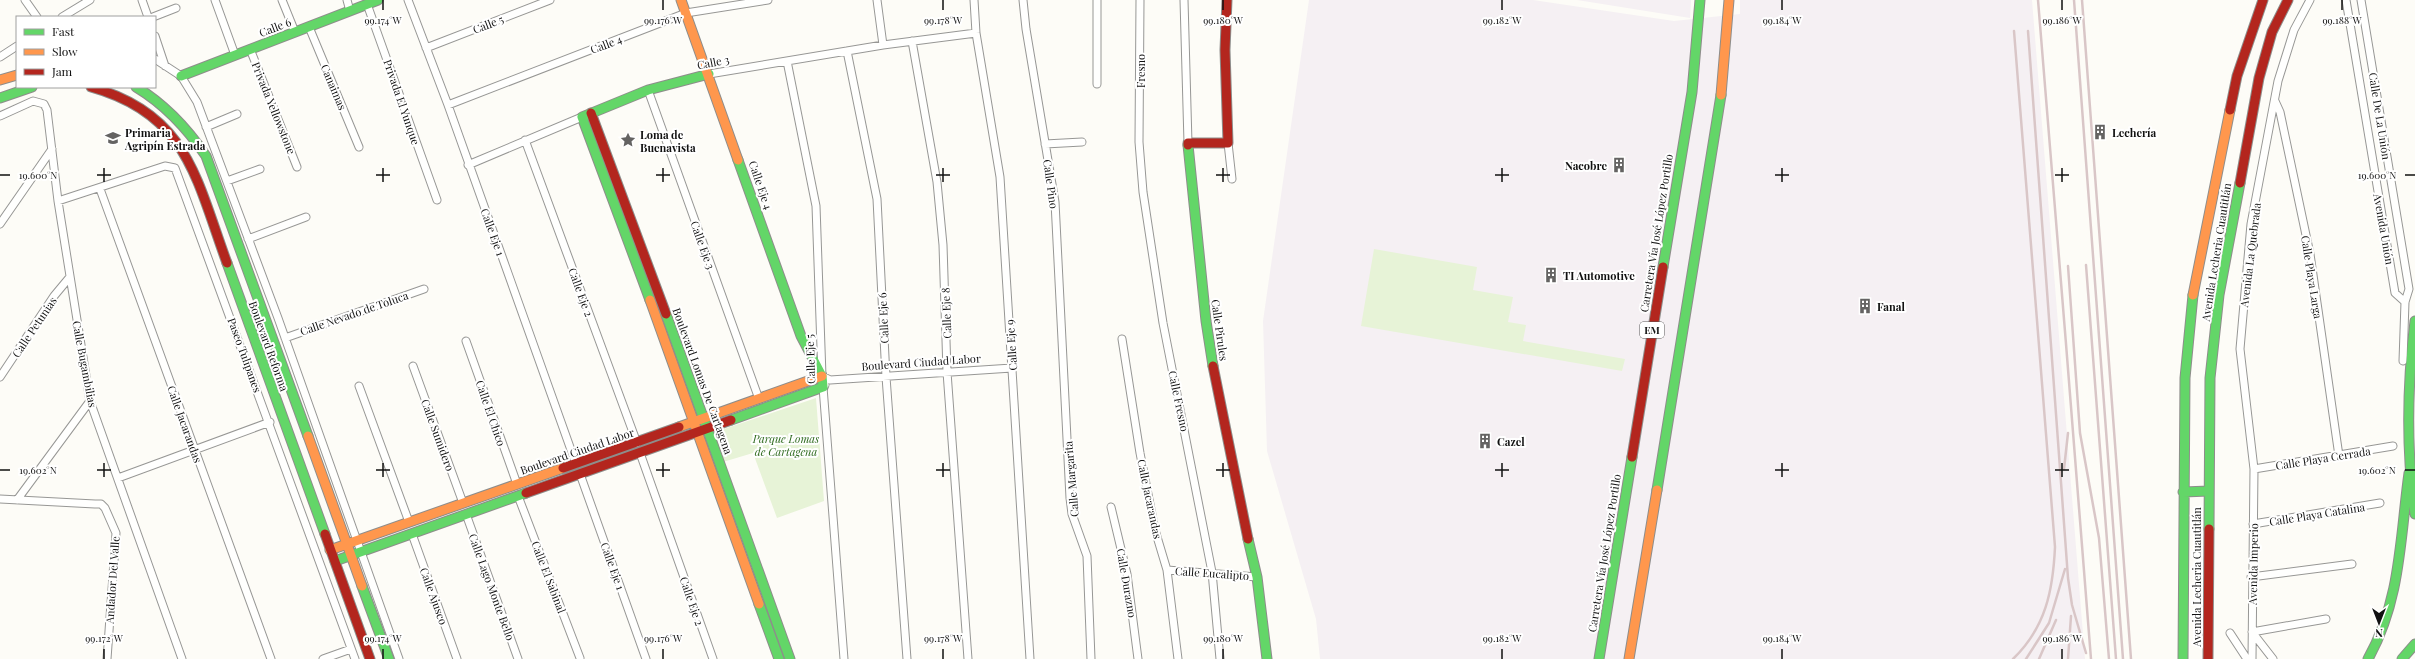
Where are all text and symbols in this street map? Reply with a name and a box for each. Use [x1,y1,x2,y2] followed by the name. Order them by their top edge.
[470,11,506,37] street label: Calle 5
[364,13,403,27] text: 99.174°W
[644,13,683,27] text: 99.176°W
[924,13,963,27] text: 99.178°W
[1203,13,1244,27] text: 99.180°W
[1483,13,1522,27] text: 99.182°W
[1763,13,1802,27] text: 99.184°W
[2042,13,2082,27] text: 99.186°W
[2322,13,2363,27] text: 99.188°W
[257,14,293,40] street label: Calle 6
[16,16,156,88] legend
[52,23,75,39] text: Fast
[588,31,624,57] street label: Calle 4
[52,43,78,59] text: Slow
[696,52,730,72] street label: Calle 3
[1133,54,1148,88] street label: Fresno
[380,57,424,147] street label: Privada El Yunque
[249,60,300,157] street label: Privada Yellowstone
[318,62,350,112] street label: Canaimas
[51,63,73,79] text: Jam
[2366,71,2394,161] street label: Calle De La Unión
[2091,123,2109,141] building icon: Lechería
[124,125,206,153] place label: Primaria Agripín Estrada
[2112,125,2156,140] place label: Lechería
[640,127,696,155] place label: Loma de Buenavista
[104,129,122,147] school or university icon: Primaria Agripín Estrada
[619,131,637,149] place icon: Loma de Buenavista
[1636,153,1676,313] street label: Carretera Vía José López Portillo
[1610,156,1628,174] building icon: Nacobre
[1040,158,1062,210] street label: Calle Pino
[1565,158,1607,173] place label: Nacobre
[746,159,777,212] street label: Calle Eje 4
[19,168,57,182] text: 19.600°N
[2358,168,2396,182] text: 19.600°N
[2198,181,2234,323] street label: Avenida Lecheria Cuautitlán
[2370,191,2398,266] street label: Avenida Unión
[2236,201,2264,309] street label: Avenida La Quebrada
[477,206,509,258] street label: Calle Eje 1
[687,219,719,271] street label: Calle Eje 3
[2298,234,2326,320] street label: Calle Playa Larga
[565,266,597,318] street label: Calle Eje 2
[1542,266,1560,284] building icon: TI Automotive
[1563,268,1635,283] place label: TI Automotive
[298,287,411,339] street label: Calle Nevado de Toluca
[938,287,954,339] street label: Calle Eje 8
[874,292,892,344] street label: Calle Eje 6
[8,294,60,360] street label: Calle Petunias
[1856,297,1874,315] building icon: Fanal
[1208,298,1232,362] street label: Calle Pirules
[246,299,292,394] street label: Boulevard Reforma
[1877,299,1905,314] place label: Fanal
[669,306,737,457] street label: Boulevard Lomas De Cartagena
[225,316,266,395] street label: Paseo Tulipanes
[69,319,101,409] street label: Calle Bugambilias
[1002,319,1020,371] street label: Calle Eje 9
[1640,322,1664,338] road number: EM
[802,333,818,384] street label: Calle Eje 5
[861,350,981,374] street label: Boulevard Ciudad Labor
[1165,369,1193,433] street label: Calle Fresno
[473,378,509,448] street label: Calle El Chico
[164,383,206,465] street label: Calle Jacarandas
[418,397,458,473] street label: Calle Sumidero
[518,424,636,478] street label: Boulevard Ciudad Labor
[752,431,820,459] park label: Parque Lomas de Cartagena
[1476,432,1494,450] building icon: Cazel
[1497,434,1525,449] place label: Cazel
[1060,440,1082,518] street label: Calle Margarita
[2274,443,2372,473] street label: Calle Playa Cerrada
[1134,458,1166,540] street label: Calle Jacarandas
[19,463,57,477] text: 19.602°N
[2358,463,2396,477] text: 19.602°N
[1584,473,1624,633] street label: Carretera Vía José López Portillo
[2268,499,2367,529] street label: Calle Playa Catalina
[2189,507,2204,648] street label: Avenida Lecheria Cuautitlán
[2245,523,2261,606] street label: Avenida Imperio
[466,531,518,643] street label: Calle Lago Monte Bello
[101,535,123,625] street label: Andador Del Valle
[528,539,570,615] street label: Calle El Sabinal
[597,540,629,592] street label: Calle Eje 1
[1114,547,1140,619] street label: Calle Durazno
[1174,563,1250,583] street label: Calle Eucalipto
[417,565,451,627] street label: Calle Ajusco
[677,575,707,627] street label: Calle Eje 2
[2359,603,2399,643] north arrow
[2375,626,2383,641] text: N
[85,631,124,645] text: 99.172°W
[364,631,403,645] text: 99.174°W
[644,631,683,645] text: 99.176°W
[924,631,963,645] text: 99.178°W
[1203,631,1244,645] text: 99.180°W
[1483,631,1522,645] text: 99.182°W
[1763,631,1802,645] text: 99.184°W
[2042,631,2082,645] text: 99.186°W

